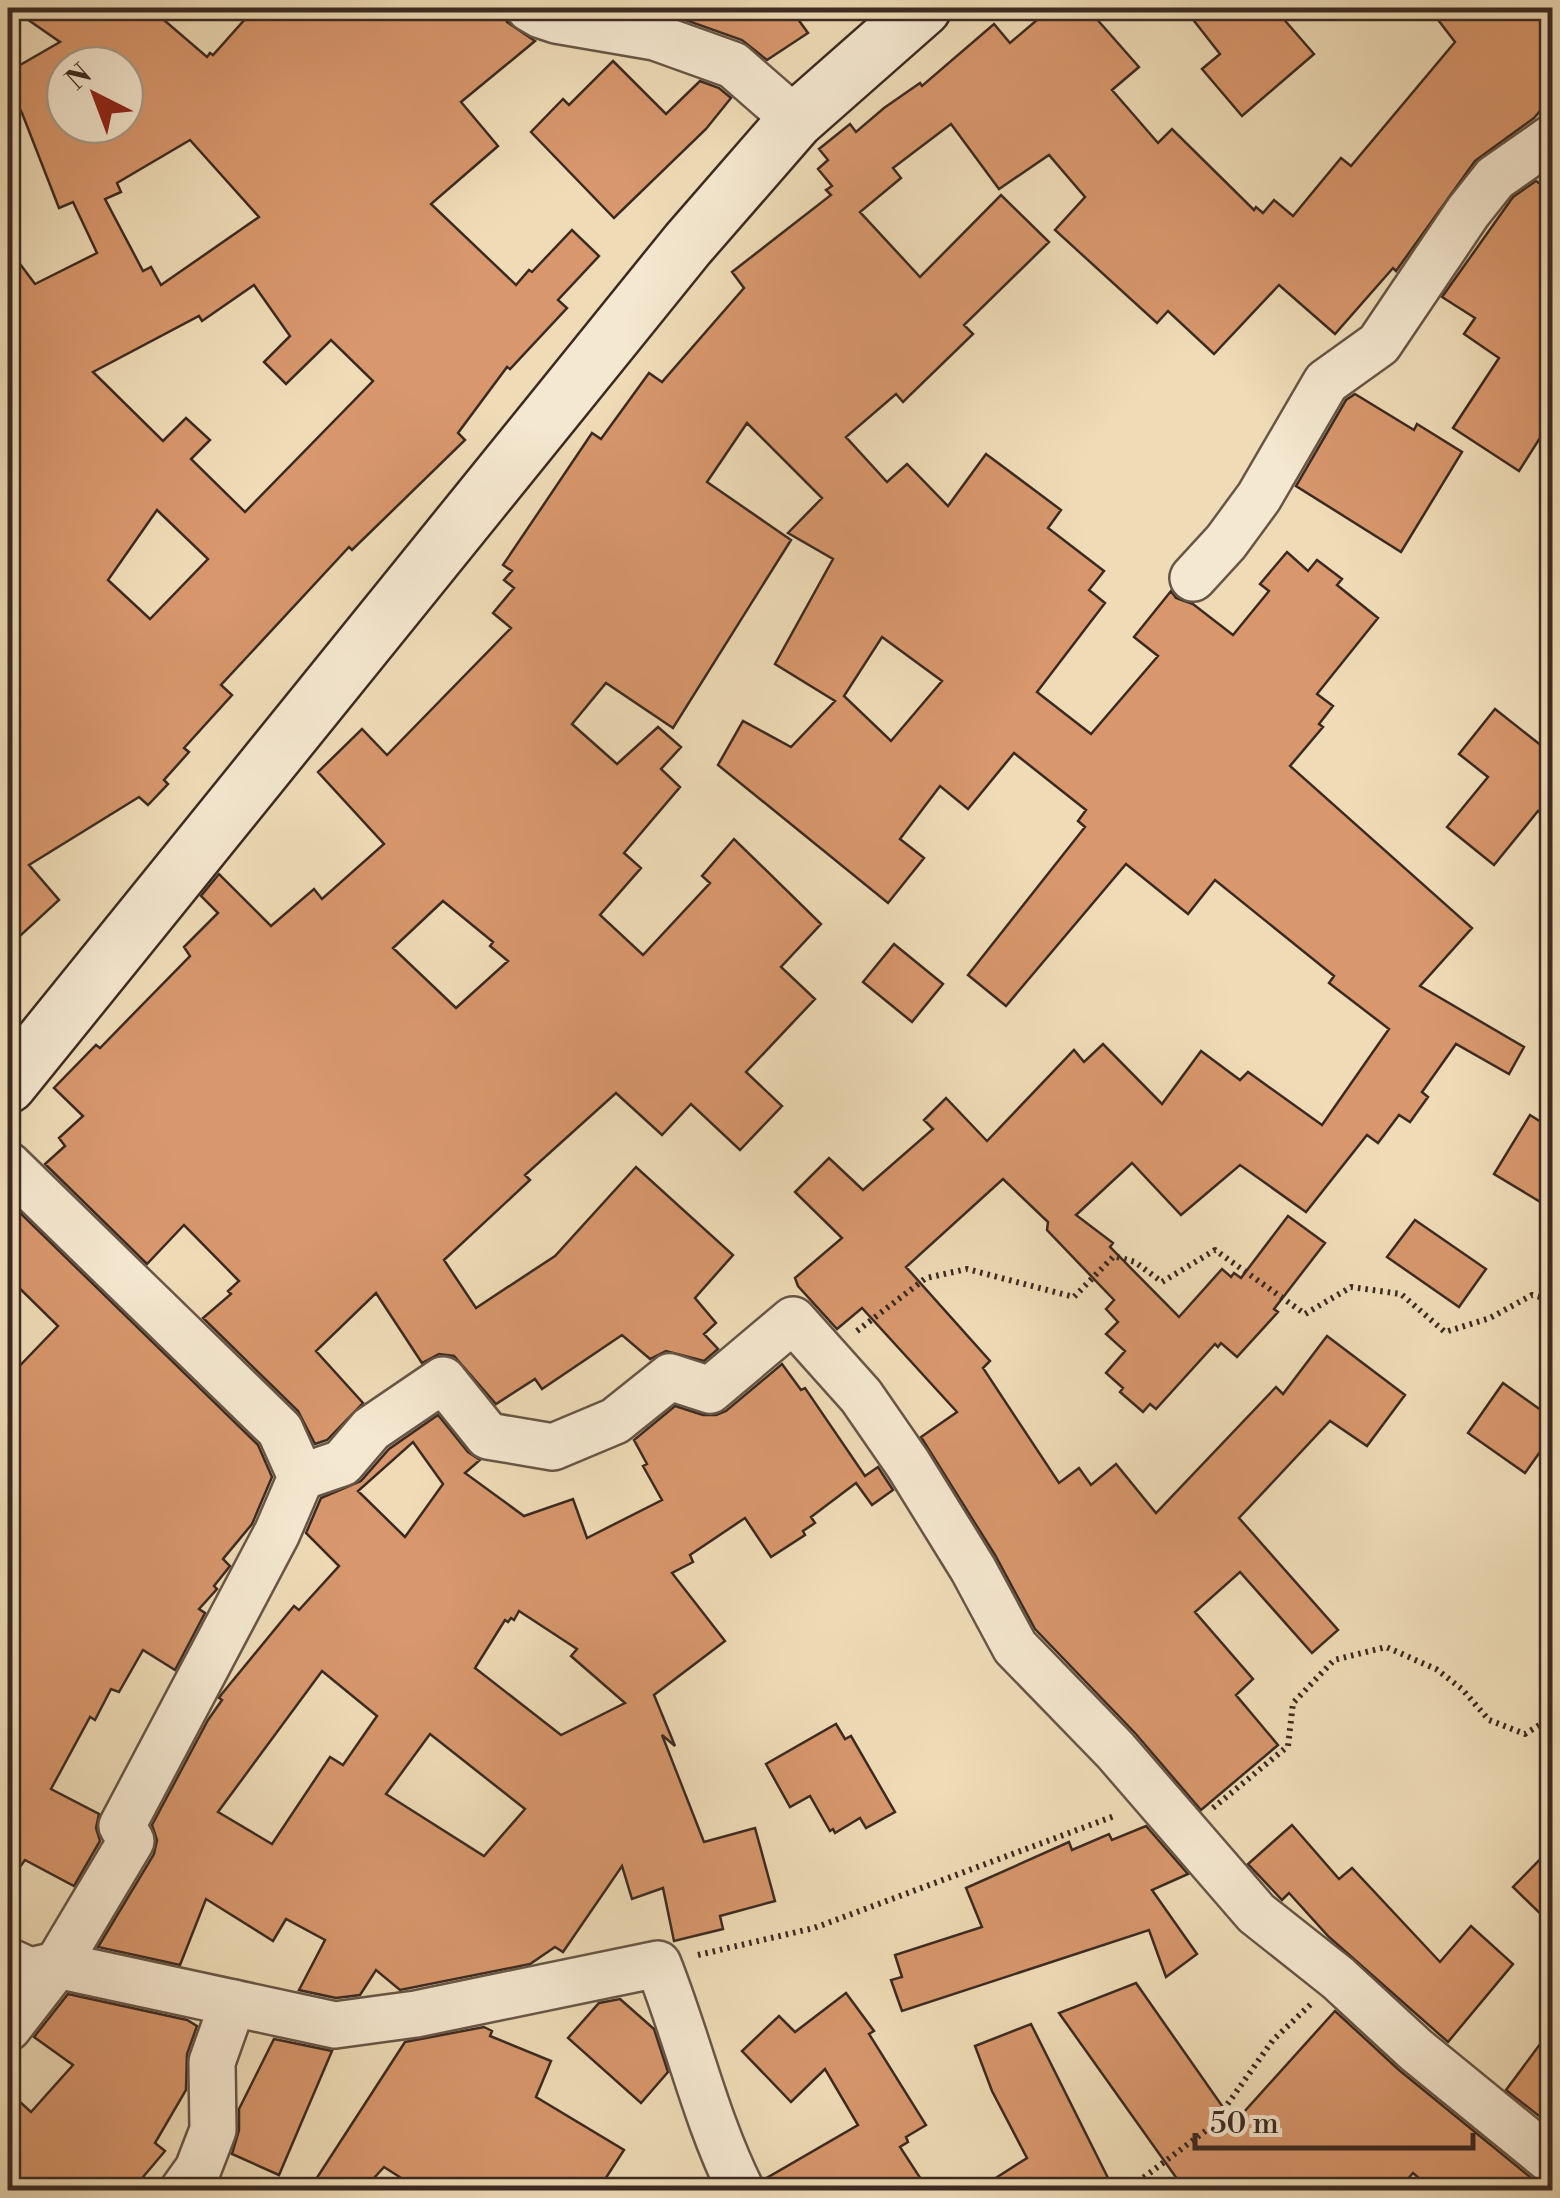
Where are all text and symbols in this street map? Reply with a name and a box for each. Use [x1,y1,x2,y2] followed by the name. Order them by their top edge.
[45,45,145,145] north arrow
[59,57,99,98] text: N
[1195,2088,1472,2150] scale bar
[1210,2105,1279,2143] text: 50 m

